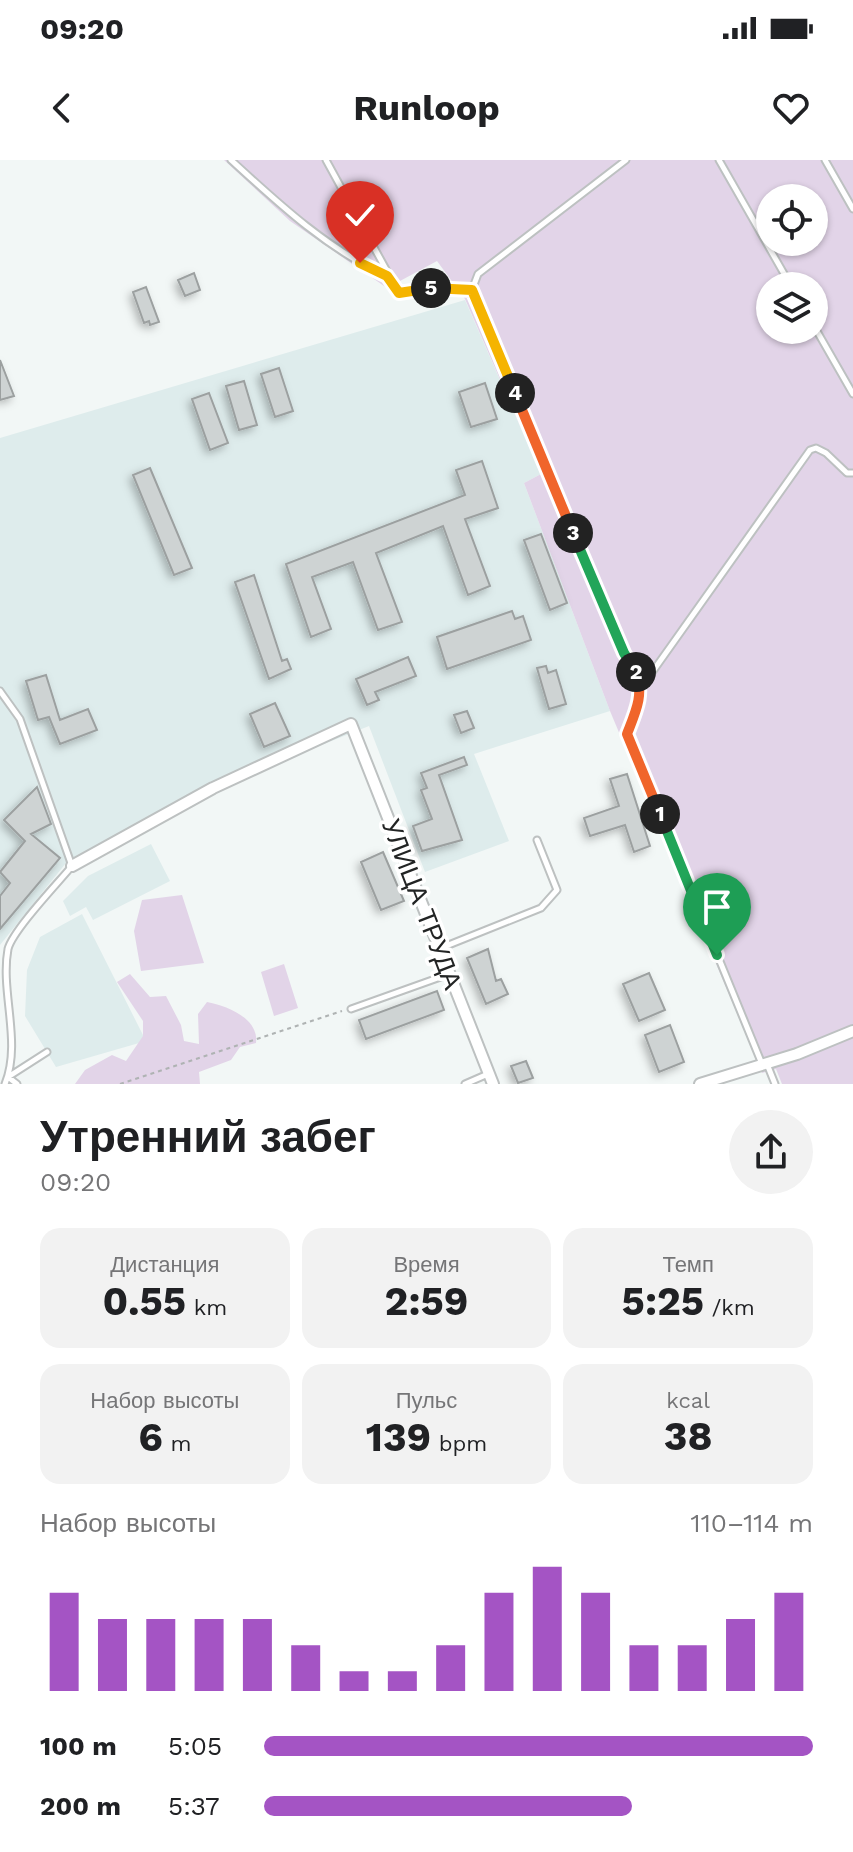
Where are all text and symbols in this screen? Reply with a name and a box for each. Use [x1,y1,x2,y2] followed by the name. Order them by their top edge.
[40,11,124,46] text: 09:20
[40,86,84,130] icon: back
[769,86,813,130] icon: heart
[353,87,500,129] text: Runloop
[326,181,394,263] pin
[756,184,828,344] map controls
[756,184,828,256] button: locate
[338,193,382,237] icon: check
[411,268,451,308] pin: 5
[756,272,828,344] button: layers
[425,275,437,300] text: 5
[495,373,535,413] pin: 4
[508,380,522,405] text: 4
[553,513,593,553] pin: 3
[566,520,580,545] text: 3
[616,652,656,692] pin: 2
[629,659,643,684] text: 2
[640,794,680,834] pin: 1
[655,801,665,826] text: 1
[376,815,468,994] street label: УЛИЦА ТРУДА
[683,873,751,955] pin
[695,885,739,929] icon: arrive
[729,1110,813,1194] button: share
[40,1111,376,1163] text: Утренний забег
[40,1167,111,1197] text: 09:20
[110,1252,219,1277] text: Дистанция
[393,1252,460,1277] text: Время
[662,1252,714,1277] text: Темп
[103,1278,186,1325] text: 0.55
[385,1278,468,1325] text: 2:59
[622,1278,704,1325] text: 5:25
[186,1295,227,1320] text: km
[704,1295,755,1320] text: /km
[90,1388,239,1413] text: Набор высоты
[396,1388,457,1413] text: Пульс
[666,1388,710,1413] text: kcal
[664,1413,713,1460] text: 38
[138,1414,163,1461] text: 6
[366,1414,431,1461] text: 139
[163,1431,191,1456] text: m
[431,1431,487,1456] text: bpm
[40,1508,216,1538] text: Набор высоты
[691,1508,813,1538] text: 110–114 m
[40,1731,117,1761] text: 100 m
[168,1731,222,1761] text: 5:05
[40,1791,121,1821] text: 200 m
[168,1791,220,1821] text: 5:37

